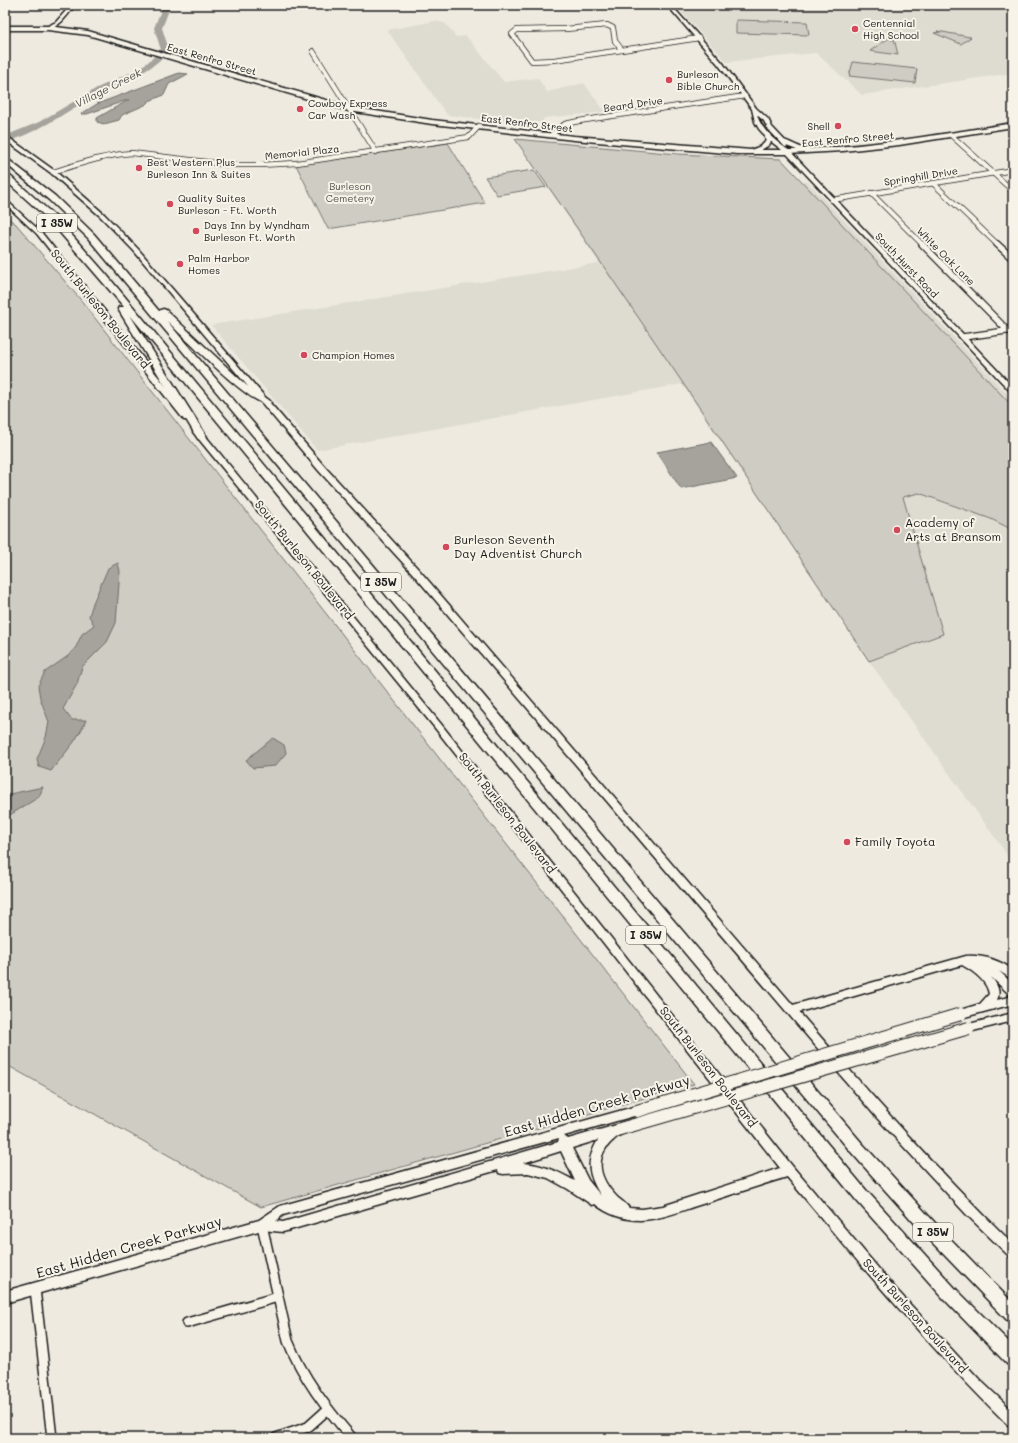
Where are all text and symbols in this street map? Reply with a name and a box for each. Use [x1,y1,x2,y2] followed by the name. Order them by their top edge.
[863,16,919,42] place label: Centennial High School
[850,24,860,34] marker: Centennial High School
[166,40,258,78] street label: East Renfro Street
[72,64,144,111] water label: Village Creek
[677,67,740,93] place label: Burleson Bible Church
[664,75,674,85] marker: Burleson Bible Church
[603,93,663,115] street label: Beard Drive
[308,96,388,122] place label: Cowboy Express Car Wash
[295,104,305,114] marker: Cowboy Express Car Wash
[480,110,574,136] street label: East Renfro Street
[808,119,830,133] place label: Shell
[833,121,843,131] marker: Shell
[801,128,895,150] street label: East Renfro Street
[264,141,340,163] street label: Memorial Plaza
[147,155,251,181] place label: Best Western Plus Burleson Inn & Suites
[134,163,144,173] marker: Best Western Plus Burleson Inn & Suites
[883,163,959,189] street label: Springhill Drive
[326,179,374,205] park label: Burleson Cemetery
[178,191,277,217] place label: Quality Suites Burleson - Ft. Worth
[165,199,175,209] marker: Quality Suites Burleson - Ft. Worth
[37,214,77,232] road number: I 35W
[204,218,310,244] place label: Days Inn by Wyndham Burleson Ft. Worth
[914,224,978,288] street label: White Oak Lane
[191,226,201,236] marker: Days Inn by Wyndham Burleson Ft. Worth
[872,229,942,301] street label: South Hurst Road
[48,245,154,372] street label: South Burleson Boulevard
[188,251,250,277] place label: Palm Harbor Homes
[175,259,185,269] marker: Palm Harbor Homes
[312,348,395,362] place label: Champion Homes
[299,350,309,360] marker: Champion Homes
[252,496,358,623] street label: South Burleson Boulevard
[905,514,1001,544] place label: Academy of Arts at Bransom
[892,525,902,535] marker: Academy of Arts at Bransom
[454,531,582,561] place label: Burleson Seventh Day Adventist Church
[441,542,451,552] marker: Burleson Seventh Day Adventist Church
[361,573,401,591] road number: I 35W
[456,749,560,876] street label: South Burleson Boulevard
[855,833,935,849] place label: Family Toyota
[842,837,852,847] marker: Family Toyota
[626,926,666,944] road number: I 35W
[657,1003,761,1130] street label: South Burleson Boulevard
[502,1070,692,1141] street label: East Hidden Creek Parkway
[34,1211,224,1282] street label: East Hidden Creek Parkway
[913,1223,953,1241] road number: I 35W
[860,1255,972,1376] street label: South Burleson Boulevard

